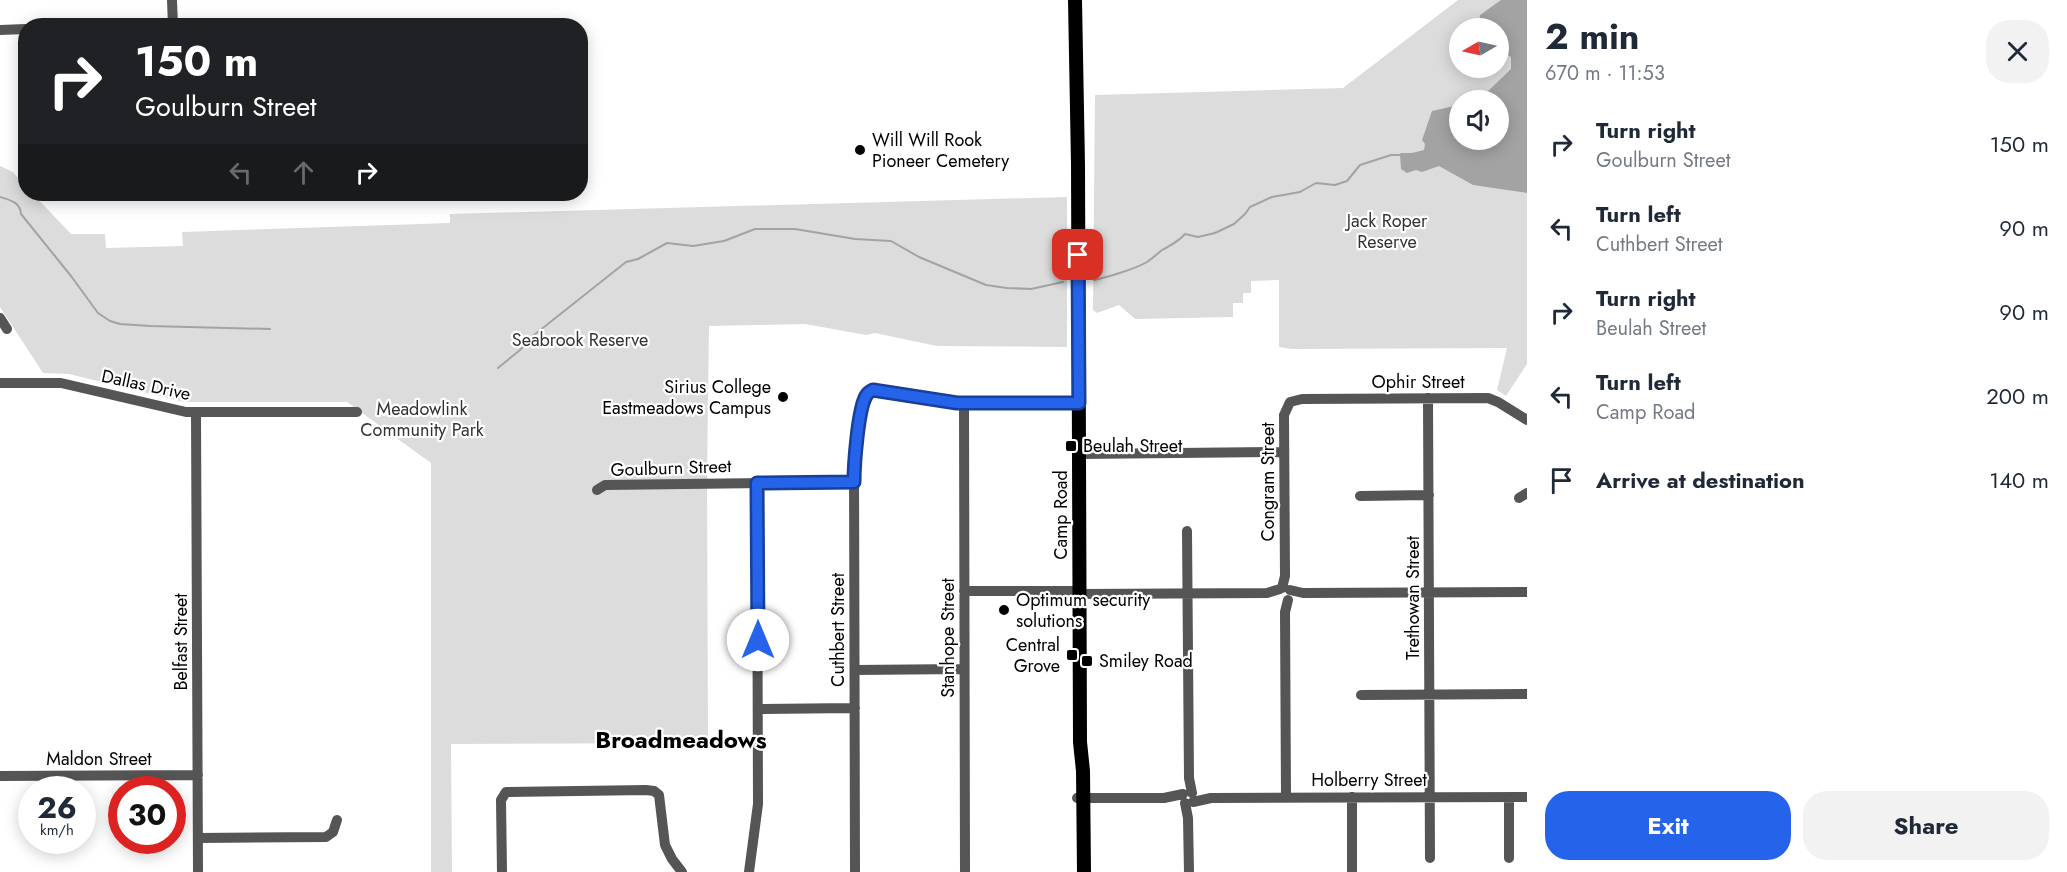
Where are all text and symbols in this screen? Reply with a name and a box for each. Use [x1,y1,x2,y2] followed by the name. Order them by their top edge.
[1545,10,1640,62] text: 2 min
[1449,18,1509,78] north arrow
[1449,18,1509,150] map controls
[1986,20,2049,83] button: close
[135,31,258,92] text: 150 m
[36,42,114,120] icon: right
[1545,59,1665,88] text: 670 m · 11:53
[135,87,317,126] text: Goulburn Street
[1449,90,1509,150] button: sound
[1596,114,1696,146] text: Turn right
[872,127,1009,174] place label: Will Will Rook Pioneer Cemetery
[1545,128,1578,161] icon: right
[1990,128,2049,160] text: 150 m
[853,143,867,157] marker: Will Will Rook Pioneer Cemetery
[1596,146,1731,175] text: Goulburn Street
[224,156,257,189] icon: left
[287,156,320,189] icon: ahead
[350,156,383,189] icon: right
[1596,198,1681,230] text: Turn left
[1345,208,1428,255] park label: Jack Roper Reserve
[1545,212,1578,245] icon: left
[1999,212,2049,244] text: 90 m
[1052,229,1103,280] pin
[1596,230,1723,259] text: Cuthbert Street
[1061,238,1094,271] icon: arrive
[1596,282,1696,314] text: Turn right
[1545,296,1578,329] icon: right
[1999,296,2049,328] text: 90 m
[1596,314,1706,343] text: Beulah Street
[512,327,648,353] park label: Seabrook Reserve
[99,363,193,407] street label: Dallas Drive
[1596,366,1681,398] text: Turn left
[1371,369,1465,395] street label: Ophir Street
[602,374,771,421] place label: Sirius College Eastmeadows Campus
[1545,380,1578,413] icon: left
[1986,380,2049,412] text: 200 m
[776,390,790,404] marker: Sirius College Eastmeadows Campus
[360,396,484,443] park label: Meadowlink Community Park
[1596,398,1695,427] text: Camp Road
[1255,422,1281,542] street label: Congram Street
[1083,433,1183,459] place label: Beulah Street
[1064,439,1078,453] marker: Beulah Street
[610,453,733,483] street label: Goulburn Street
[1545,464,1578,497] icon: arrive
[1596,464,1805,496] text: Arrive at destination
[1989,464,2049,496] text: 140 m
[1048,470,1074,560] street label: Camp Road
[1400,535,1426,660] street label: Trethowan Street
[825,572,851,687] street label: Cuthbert Street
[935,578,961,698] street label: Stanhope Street
[1016,587,1150,634] place label: Optimum security solutions
[168,593,194,691] street label: Belfast Street
[997,603,1011,617] marker: Optimum security solutions
[726,608,790,672] position arrow
[1006,632,1060,679] place label: Central Grove
[1065,648,1079,662] marker: Central Grove
[1099,648,1193,674] place label: Smiley Road
[1080,654,1094,668] marker: Smiley Road
[595,722,767,757] district label: Broadmeadows
[46,746,152,772] street label: Maldon Street
[1311,767,1427,793] street label: Holberry Street
[108,776,186,854] speed limit sign: 30
[37,786,77,829] text: 26
[1545,791,1791,860] button: Exit
[1803,791,2049,860] button: Share
[40,819,74,841] text: km/h

